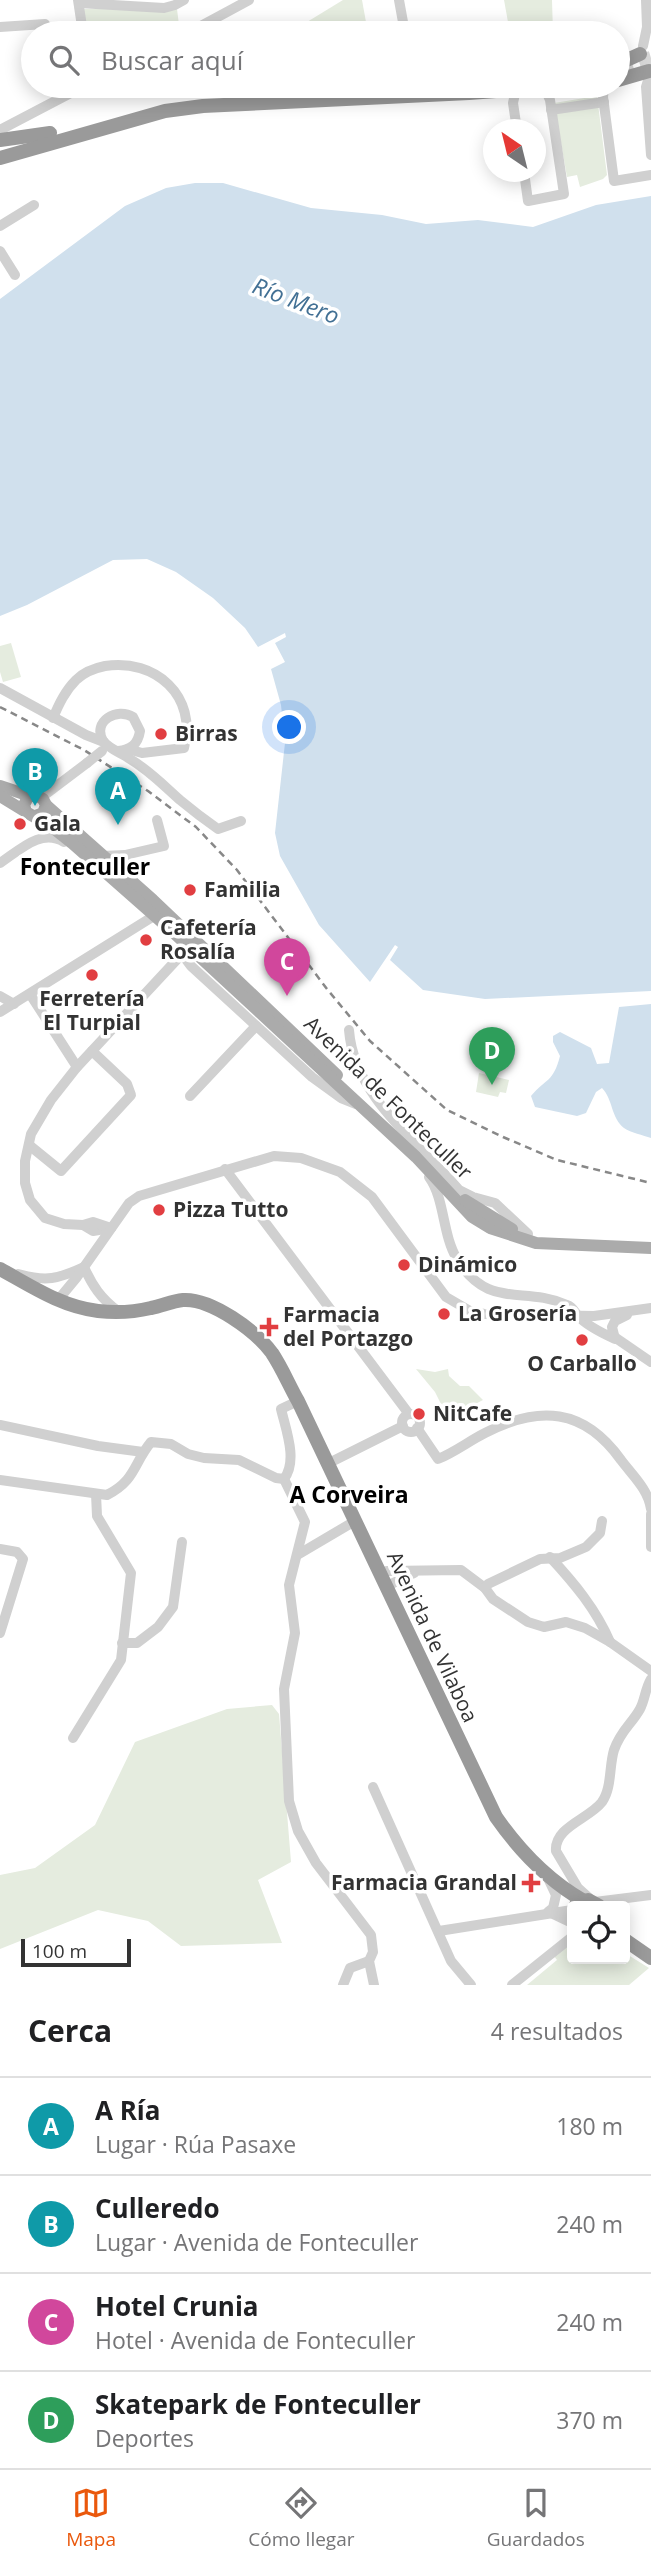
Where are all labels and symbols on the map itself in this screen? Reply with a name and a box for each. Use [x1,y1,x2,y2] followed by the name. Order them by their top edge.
[483,119,546,182] north arrow
[248,269,344,331] water label: Río Mero
[272,710,306,744] your location
[175,719,238,747] place label: Birras
[153,726,169,742] marker: Birras
[12,748,58,806] pin: B
[95,767,141,825] pin: A
[34,809,81,837] place label: Gala
[12,816,28,832] marker: Gala
[20,850,150,882] district label: Fonteculler
[204,875,281,903] place label: Familia
[182,882,198,898] marker: Familia
[160,913,257,965] place label: Cafetería Rosalía
[138,932,154,948] marker: Cafetería Rosalía
[264,938,310,996] pin: C
[84,967,100,983] marker: Ferretería El Turpial
[39,984,145,1036] place label: Ferretería El Turpial
[299,1010,479,1185] street label: Avenida de Fonteculler
[469,1027,515,1085] pin: D
[173,1195,288,1223] place label: Pizza Tutto
[151,1202,167,1218] marker: Pizza Tutto
[418,1250,517,1278] place label: Dinámico
[396,1257,412,1273] marker: Dinámico
[458,1299,577,1327] place label: La Grosería
[283,1300,413,1352] place label: Farmacia del Portazgo
[436,1306,452,1322] marker: La Grosería
[261,1319,277,1335] marker: Farmacia del Portazgo
[574,1332,590,1348] marker: O Carballo
[527,1349,637,1377] place label: O Carballo
[433,1399,512,1427] place label: NitCafe
[411,1406,427,1422] marker: NitCafe
[289,1478,409,1510] district label: A Corveira
[381,1546,485,1727] street label: Avenida de Vilaboa
[331,1868,517,1896] place label: Farmacia Grandal
[523,1875,539,1891] marker: Farmacia Grandal
[21,1936,131,1968] scale bar

